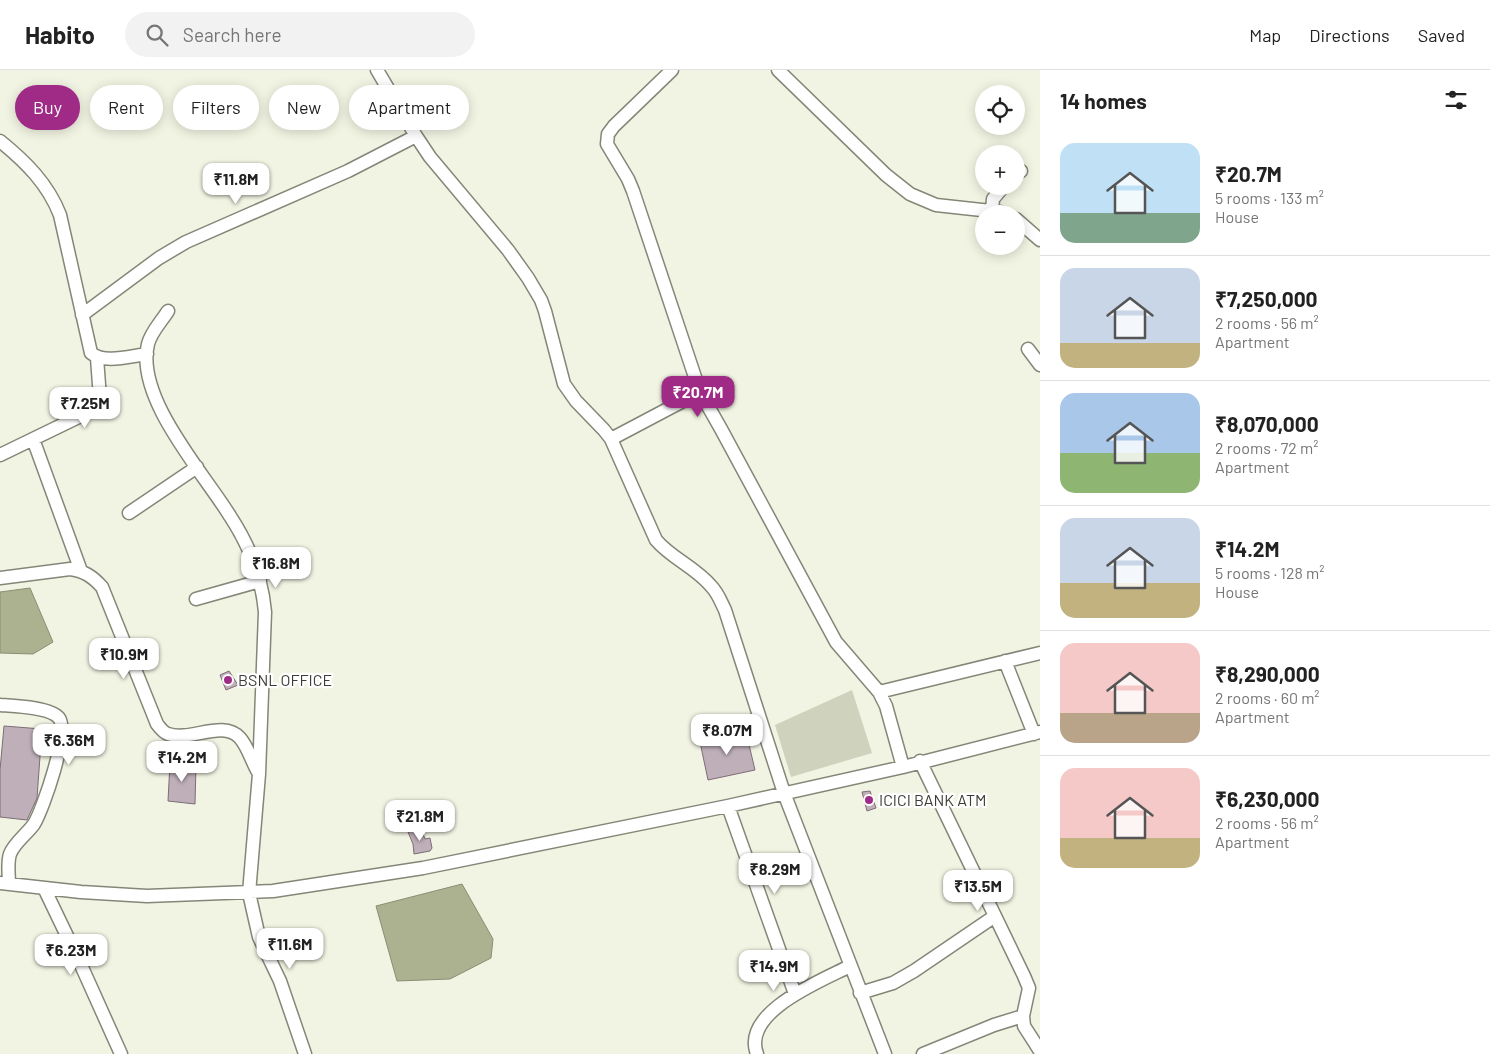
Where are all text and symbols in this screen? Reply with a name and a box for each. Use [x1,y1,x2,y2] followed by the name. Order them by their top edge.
[125,12,475,57] search box
[25,20,95,49] text: Habito
[143,21,171,49] icon: search
[183,23,282,46] text: Search here
[1249,24,1281,46] text: Map
[1309,24,1390,46] text: Directions
[1418,24,1465,46] text: Saved
[15,85,80,130] chip: Buy
[90,85,163,130] chip: Rent
[173,85,259,130] chip: Filters
[269,85,339,130] chip: New
[349,85,469,130] chip: Apartment
[975,85,1025,255] map controls
[975,85,1025,135] button: locate
[1442,86,1470,114] icon: filters
[1060,88,1147,113] text: 14 homes
[975,145,1025,195] button: +
[1215,161,1282,186] text: ₹20.7M
[195,162,277,205] pin: ₹11.8M
[1100,163,1160,223] icon: home
[213,169,259,188] text: ₹11.8M
[1215,188,1324,207] text: 5 rooms · 133 m²
[975,205,1025,255] button: −
[1215,207,1259,226] text: House
[1215,286,1318,311] text: ₹7,250,000
[1100,288,1160,348] icon: home
[1215,313,1319,332] text: 2 rooms · 56 m²
[1215,332,1290,351] text: Apartment
[657,376,739,418] pin: ₹20.7M
[673,382,723,401] text: ₹20.7M
[44,386,126,429] pin: ₹7.25M
[60,393,110,412] text: ₹7.25M
[1215,411,1319,436] text: ₹8,070,000
[1100,413,1160,473] icon: home
[1215,438,1318,457] text: 2 rooms · 72 m²
[1215,457,1290,476] text: Apartment
[1215,536,1280,561] text: ₹14.2M
[1100,538,1160,598] icon: home
[235,546,317,589] pin: ₹16.8M
[252,553,300,572] text: ₹16.8M
[1215,563,1324,582] text: 5 rooms · 128 m²
[1215,582,1259,601] text: House
[83,638,165,680] pin: ₹10.9M
[100,644,148,663] text: ₹10.9M
[1215,661,1320,686] text: ₹8,290,000
[1100,663,1160,723] icon: home
[238,670,332,689] place label: BSNL OFFICE
[222,674,234,686] marker: BSNL OFFICE
[1215,688,1320,707] text: 2 rooms · 60 m²
[1215,707,1290,726] text: Apartment
[686,714,768,756] pin: ₹8.07M
[702,720,752,739] text: ₹8.07M
[28,724,110,766] pin: ₹6.36M
[44,730,94,749] text: ₹6.36M
[141,740,223,783] pin: ₹14.2M
[157,747,207,766] text: ₹14.2M
[1215,786,1320,811] text: ₹6,230,000
[1100,788,1160,848] icon: home
[879,790,986,809] place label: ICICI BANK ATM
[863,794,875,806] marker: ICICI BANK ATM
[379,800,461,842] pin: ₹21.8M
[396,806,444,825] text: ₹21.8M
[1215,813,1319,832] text: 2 rooms · 56 m²
[1215,832,1290,851] text: Apartment
[734,852,816,895] pin: ₹8.29M
[749,859,801,878] text: ₹8.29M
[937,870,1019,912] pin: ₹13.5M
[954,876,1002,895] text: ₹13.5M
[249,928,331,970] pin: ₹11.6M
[30,934,112,976] pin: ₹6.23M
[268,934,312,953] text: ₹11.6M
[46,940,96,959] text: ₹6.23M
[733,950,815,992] pin: ₹14.9M
[750,956,798,975] text: ₹14.9M

